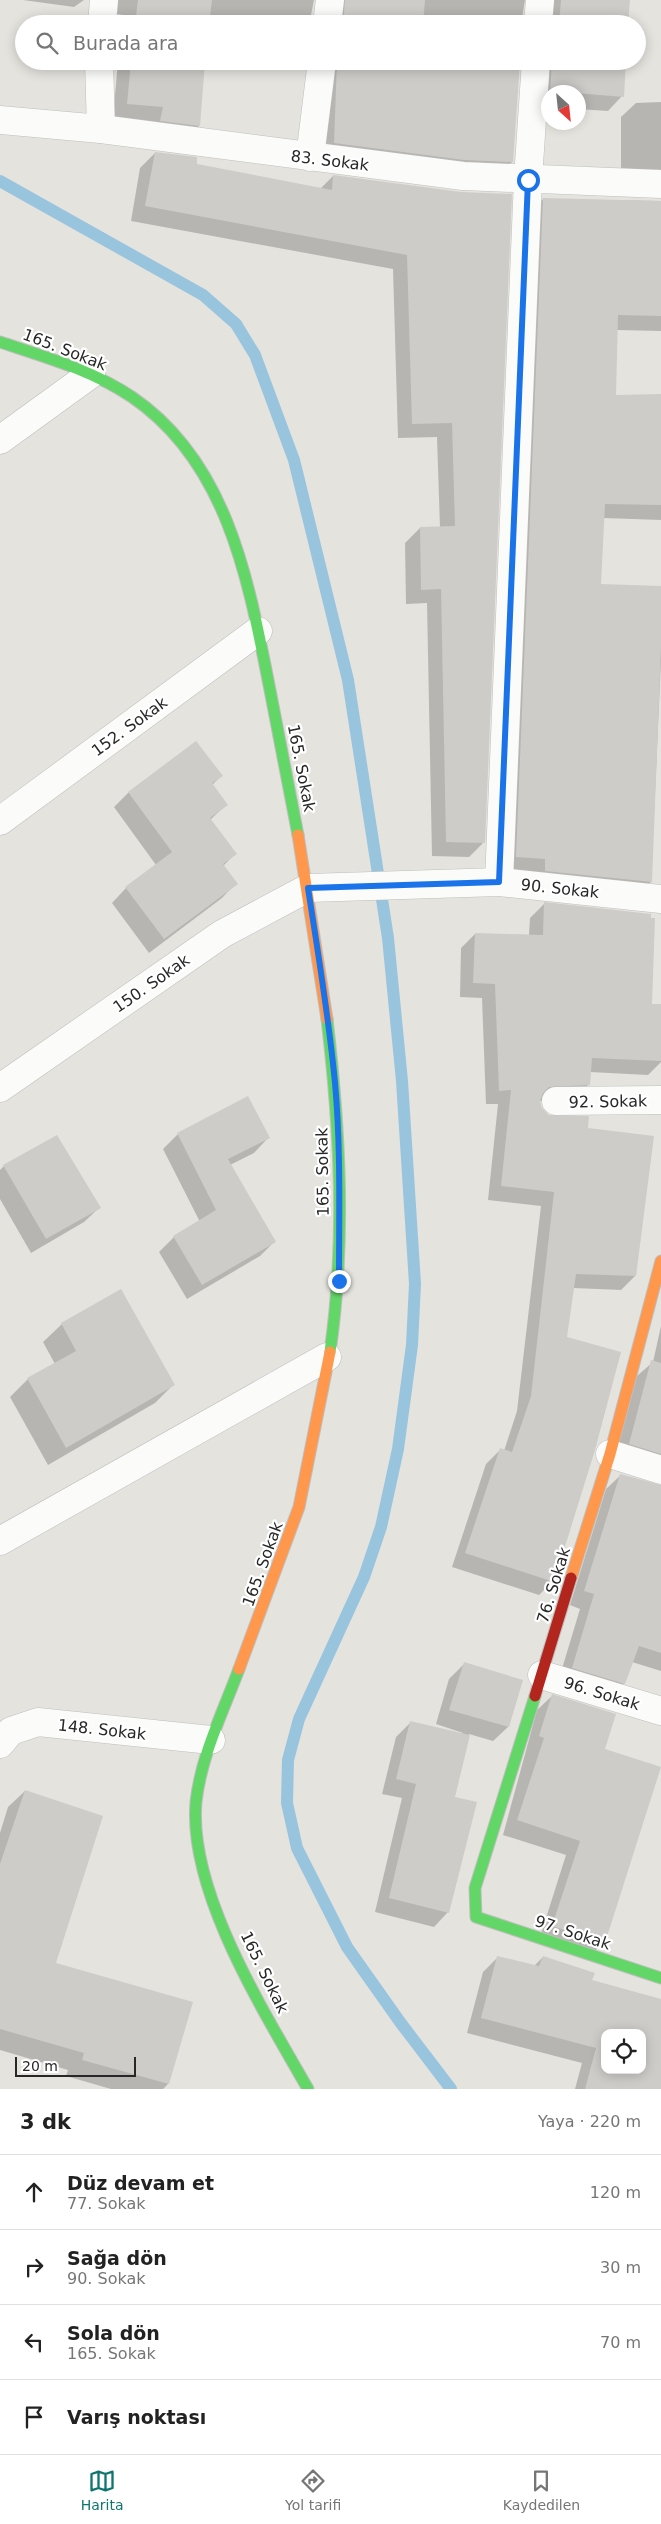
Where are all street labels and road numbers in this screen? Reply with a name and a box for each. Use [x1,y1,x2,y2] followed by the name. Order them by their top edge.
[290,146,371,175] street label: 83. Sokak
[20,325,110,374] street label: 165. Sokak
[88,692,171,760] street label: 152. Sokak
[284,723,319,814] street label: 165. Sokak
[520,875,601,902] street label: 90. Sokak
[110,950,194,1017] street label: 150. Sokak
[569,1091,648,1112] street label: 92. Sokak
[312,1127,333,1217] street label: 165. Sokak
[238,1519,287,1609] street label: 165. Sokak
[533,1544,574,1625] street label: 76. Sokak
[562,1673,643,1714] street label: 96. Sokak
[57,1715,148,1744] street label: 148. Sokak
[533,1911,614,1954] street label: 97. Sokak
[237,1928,293,2017] street label: 165. Sokak

